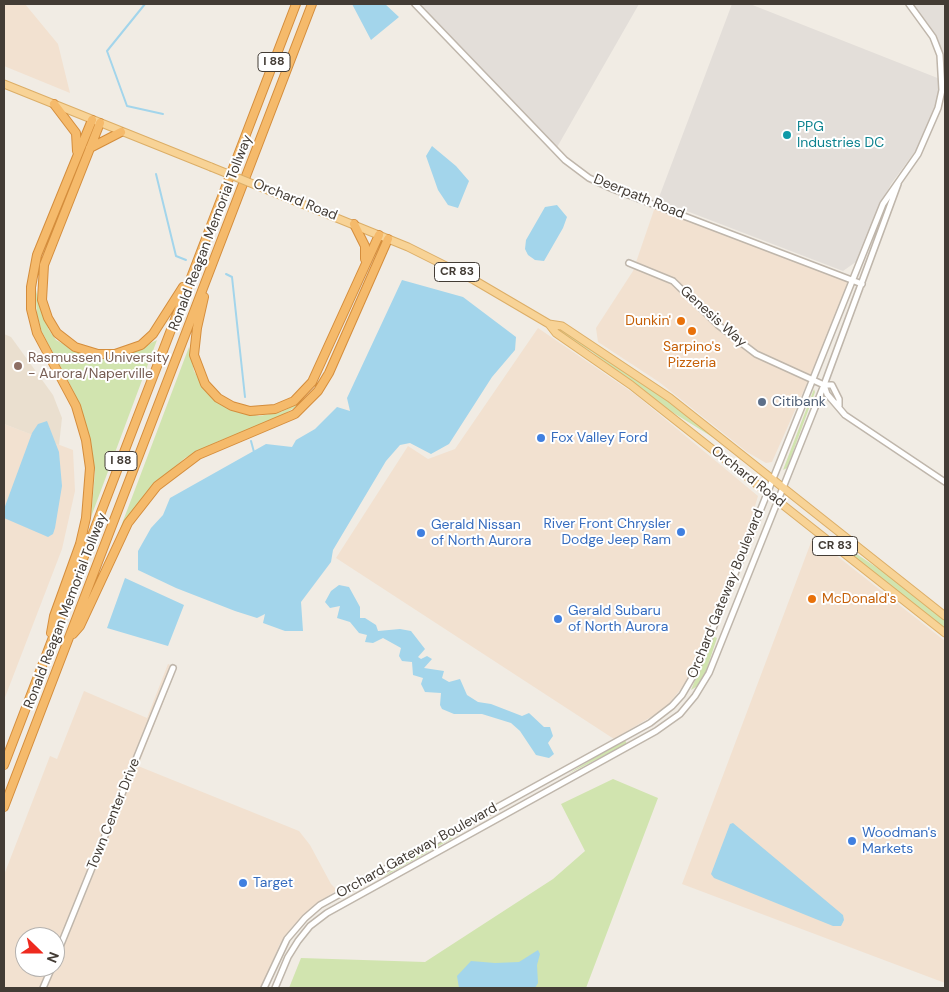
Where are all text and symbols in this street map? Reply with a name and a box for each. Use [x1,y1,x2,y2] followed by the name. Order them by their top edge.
[258,52,290,72] road number: I 88
[797,119,884,152] place label: PPG Industries DC
[781,129,793,141] marker: PPG Industries DC
[166,133,256,333] street label: Ronald Reagan Memorial Tollway
[591,171,687,223] street label: Deerpath Road
[250,175,340,225] street label: Orchard Road
[434,262,480,282] road number: CR 83
[676,283,750,351] street label: Genesis Way
[625,313,671,329] place label: Dunkin'
[675,315,687,327] marker: Dunkin'
[686,325,698,337] marker: Sarpino's Pizzeria
[663,339,721,372] place label: Sarpino's Pizzeria
[28,350,169,382] place label: Rasmussen University - Aurora/Naperville
[12,360,24,372] marker: Rasmussen University - Aurora/Naperville
[772,394,826,410] place label: Citibank
[756,396,768,408] marker: Citibank
[551,430,648,446] place label: Fox Valley Ford
[535,432,547,444] marker: Fox Valley Ford
[708,443,788,511] street label: Orchard Road
[105,452,137,471] road number: I 88
[684,507,768,681] street label: Orchard Gateway Boulevard
[21,511,111,711] street label: Ronald Reagan Memorial Tollway
[544,516,671,548] place label: River Front Chrysler Dodge Jeep Ram
[431,517,531,550] place label: Gerald Nissan of North Aurora
[675,526,687,538] marker: River Front Chrysler Dodge Jeep Ram
[415,527,427,539] marker: Gerald Nissan of North Aurora
[812,536,858,556] road number: CR 83
[822,591,897,607] place label: McDonald's
[806,593,818,605] marker: McDonald's
[568,603,668,636] place label: Gerald Subaru of North Aurora
[552,613,564,625] marker: Gerald Subaru of North Aurora
[84,756,144,872] street label: Town Center Drive
[334,800,500,902] street label: Orchard Gateway Boulevard
[862,825,937,858] place label: Woodman's Markets
[846,835,858,847] marker: Woodman's Markets
[253,875,293,891] place label: Target
[237,877,249,889] marker: Target
[15,927,65,977] north arrow
[43,949,63,965] text: N

